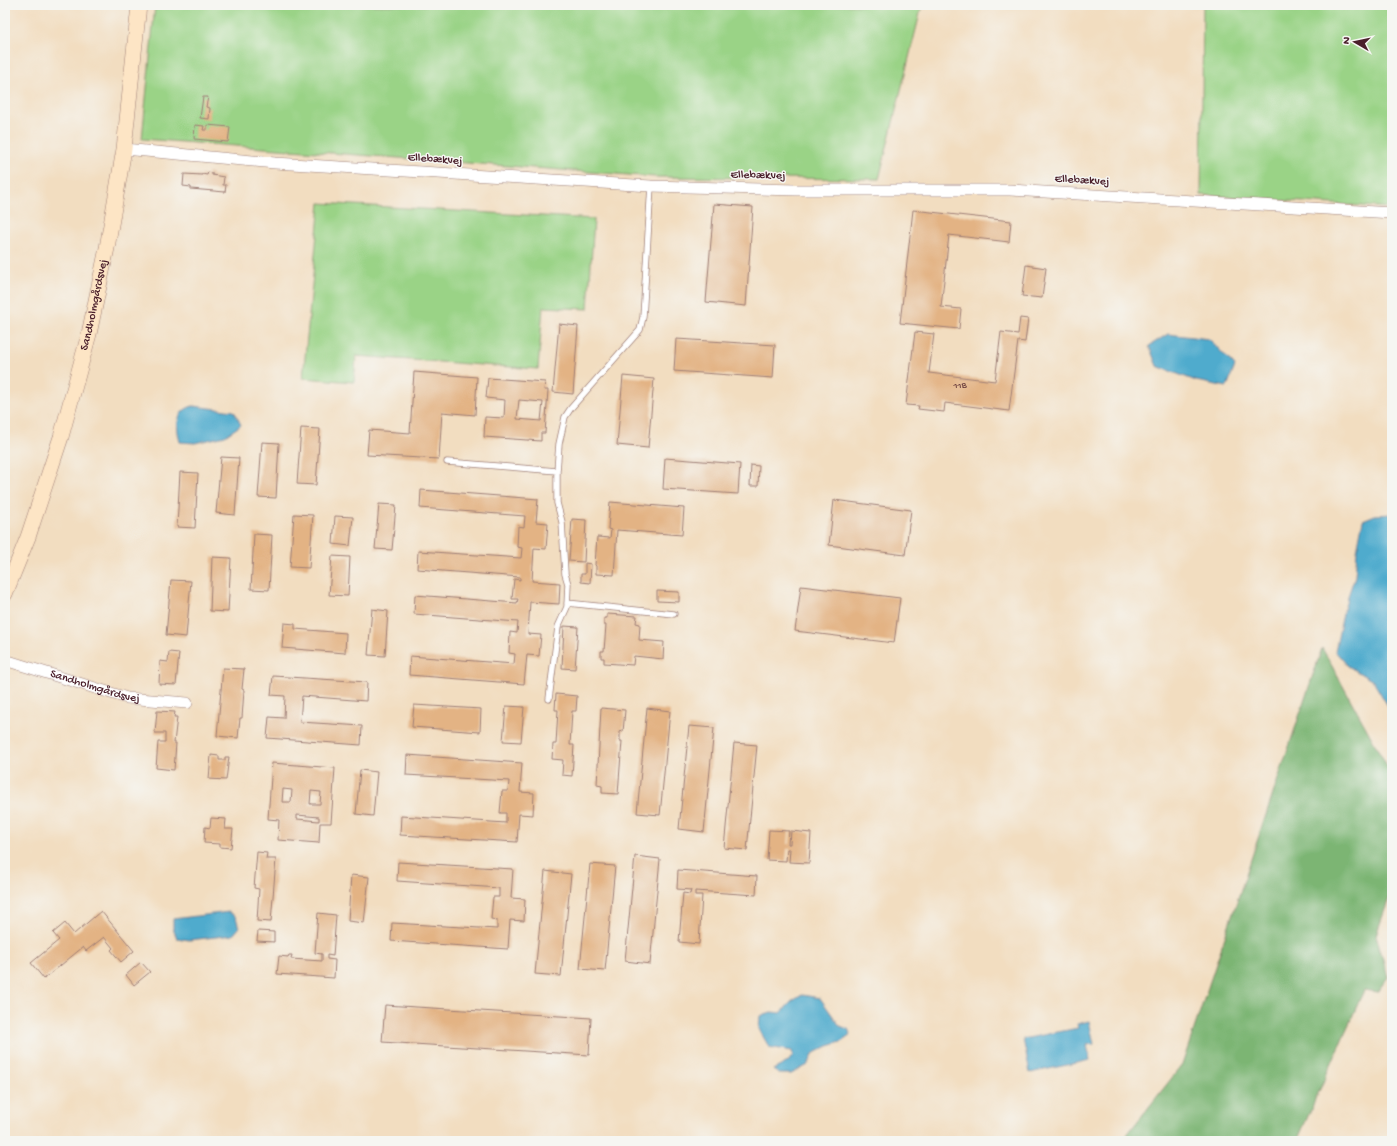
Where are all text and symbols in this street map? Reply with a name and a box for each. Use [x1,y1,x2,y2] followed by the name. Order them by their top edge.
[1335,22,1375,62] north arrow
[1341,36,1354,45] text: N
[407,151,463,169] street label: Ellebækvej
[730,169,786,183] street label: Ellebækvej
[1054,173,1110,189] street label: Ellebækvej
[78,258,111,352] street label: Sandholmgårdsvej
[952,380,967,392] house number: 11B
[48,667,140,706] street label: Sandholmgårdsvej

